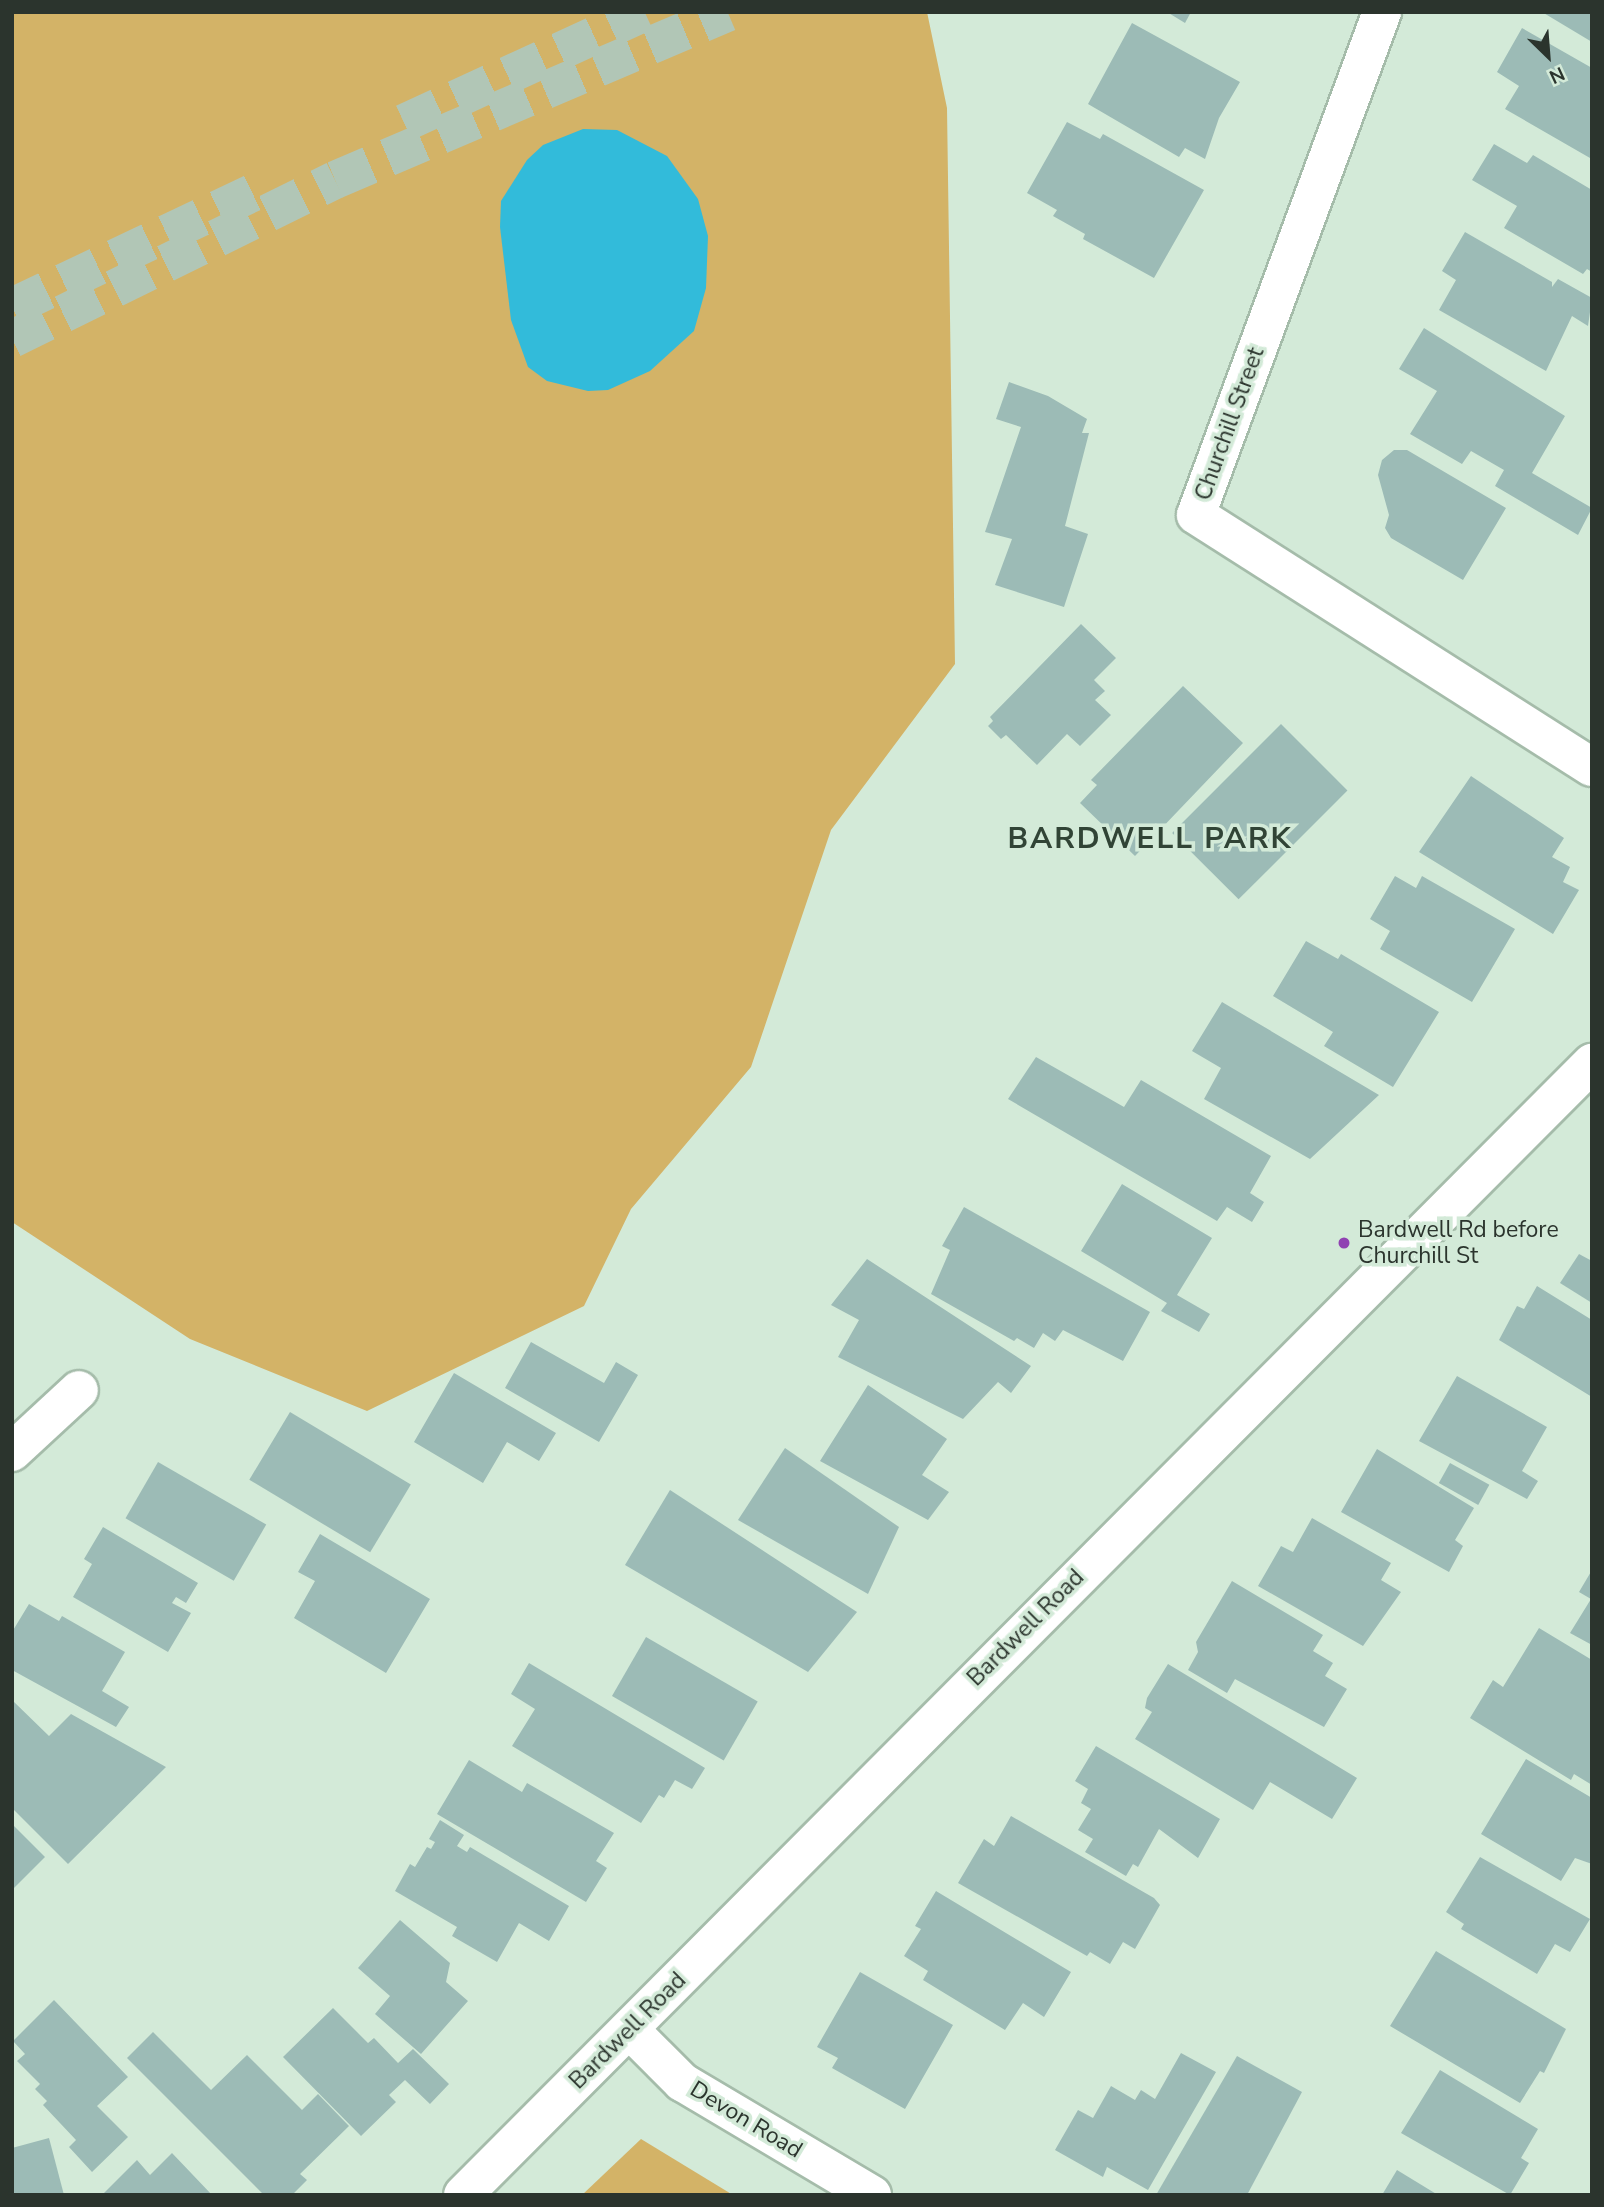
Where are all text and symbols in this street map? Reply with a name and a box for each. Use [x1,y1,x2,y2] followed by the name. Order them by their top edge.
[1513,21,1583,91] north arrow
[1545,60,1569,90] text: N
[1190,344,1270,504] street label: Churchill Street
[1009,821,1291,857] district label: BARDWELL PARK
[1358,1216,1559,1270] place label: Bardwell Rd before Churchill St
[1336,1235,1352,1251] marker: Bardwell Rd before Churchill St
[962,1564,1090,1692] street label: Bardwell Road
[564,1967,692,2095] street label: Bardwell Road
[685,2076,807,2164] street label: Devon Road

